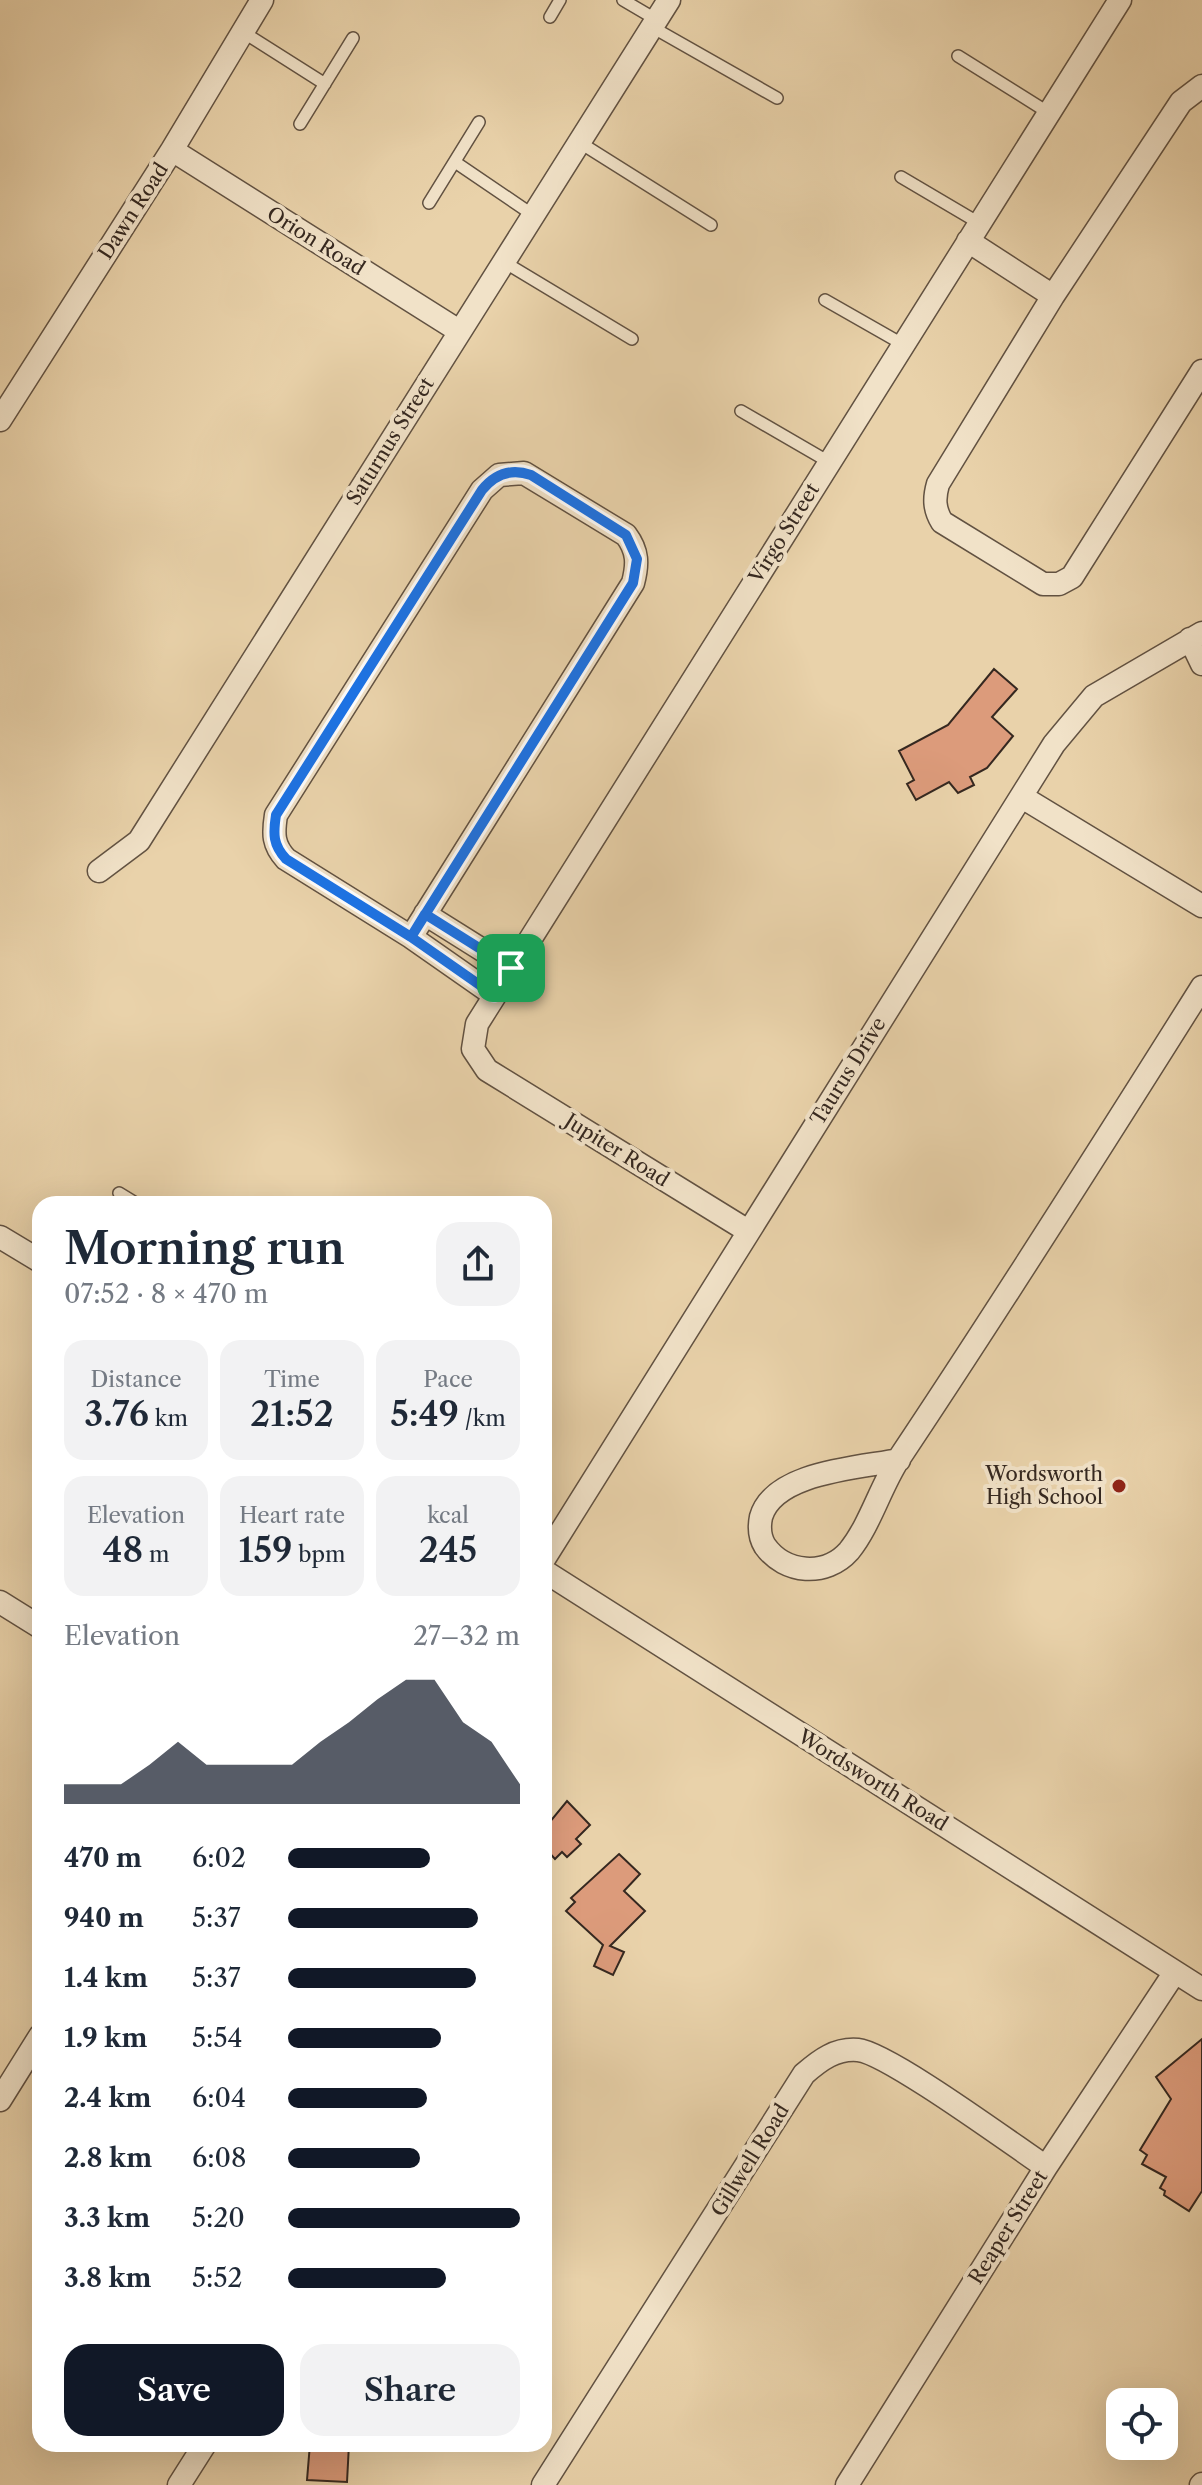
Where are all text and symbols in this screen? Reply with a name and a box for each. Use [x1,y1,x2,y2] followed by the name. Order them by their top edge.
[93,158,173,264] street label: Dawn Road
[263,201,369,281] street label: Orion Road
[341,373,439,509] street label: Saturnus Street
[743,478,824,588] street label: Virgo Street
[477,934,545,1002] pin
[489,946,533,990] icon: arrive
[805,1013,891,1129] street label: Taurus Drive
[558,1107,674,1192] street label: Jupiter Road
[64,1221,345,1275] text: Morning run
[436,1222,520,1306] button: share
[64,1278,268,1310] text: 07:52 · 8 × 470 m
[90,1366,182,1393] text: Distance
[264,1366,320,1393] text: Time
[423,1366,473,1393] text: Pace
[84,1393,149,1435] text: 3.76
[250,1393,334,1435] text: 21:52
[390,1393,459,1435] text: 5:49
[149,1405,188,1432] text: km
[459,1405,506,1432] text: /km
[984,1462,1103,1509] place label: Wordsworth High School
[1110,1477,1128,1495] marker: Wordsworth High School
[87,1502,185,1529] text: Elevation
[239,1502,345,1529] text: Heart rate
[427,1502,469,1529] text: kcal
[102,1529,143,1571] text: 48
[239,1529,292,1571] text: 159
[419,1529,477,1571] text: 245
[143,1541,170,1568] text: m
[292,1541,345,1568] text: bpm
[64,1620,180,1652] text: Elevation
[413,1620,520,1652] text: 27–32 m
[793,1724,953,1836] street label: Wordsworth Road
[64,1842,142,1874] text: 470 m
[192,1842,246,1874] text: 6:02
[64,1902,144,1934] text: 940 m
[192,1902,241,1934] text: 5:37
[64,1962,148,1994] text: 1.4 km
[192,1962,241,1994] text: 5:37
[64,2022,147,2054] text: 1.9 km
[192,2022,243,2054] text: 5:54
[64,2082,152,2114] text: 2.4 km
[192,2082,246,2114] text: 6:04
[706,2099,794,2221] street label: Gillwell Road
[64,2142,152,2174] text: 2.8 km
[192,2142,246,2174] text: 6:08
[963,2166,1053,2288] street label: Reaper Street
[64,2202,150,2234] text: 3.3 km
[192,2202,245,2234] text: 5:20
[64,2262,151,2294] text: 3.8 km
[192,2262,242,2294] text: 5:52
[64,2344,284,2436] button: Save
[300,2344,520,2436] button: Share
[1106,2388,1178,2460] map controls
[1106,2388,1178,2460] button: locate

